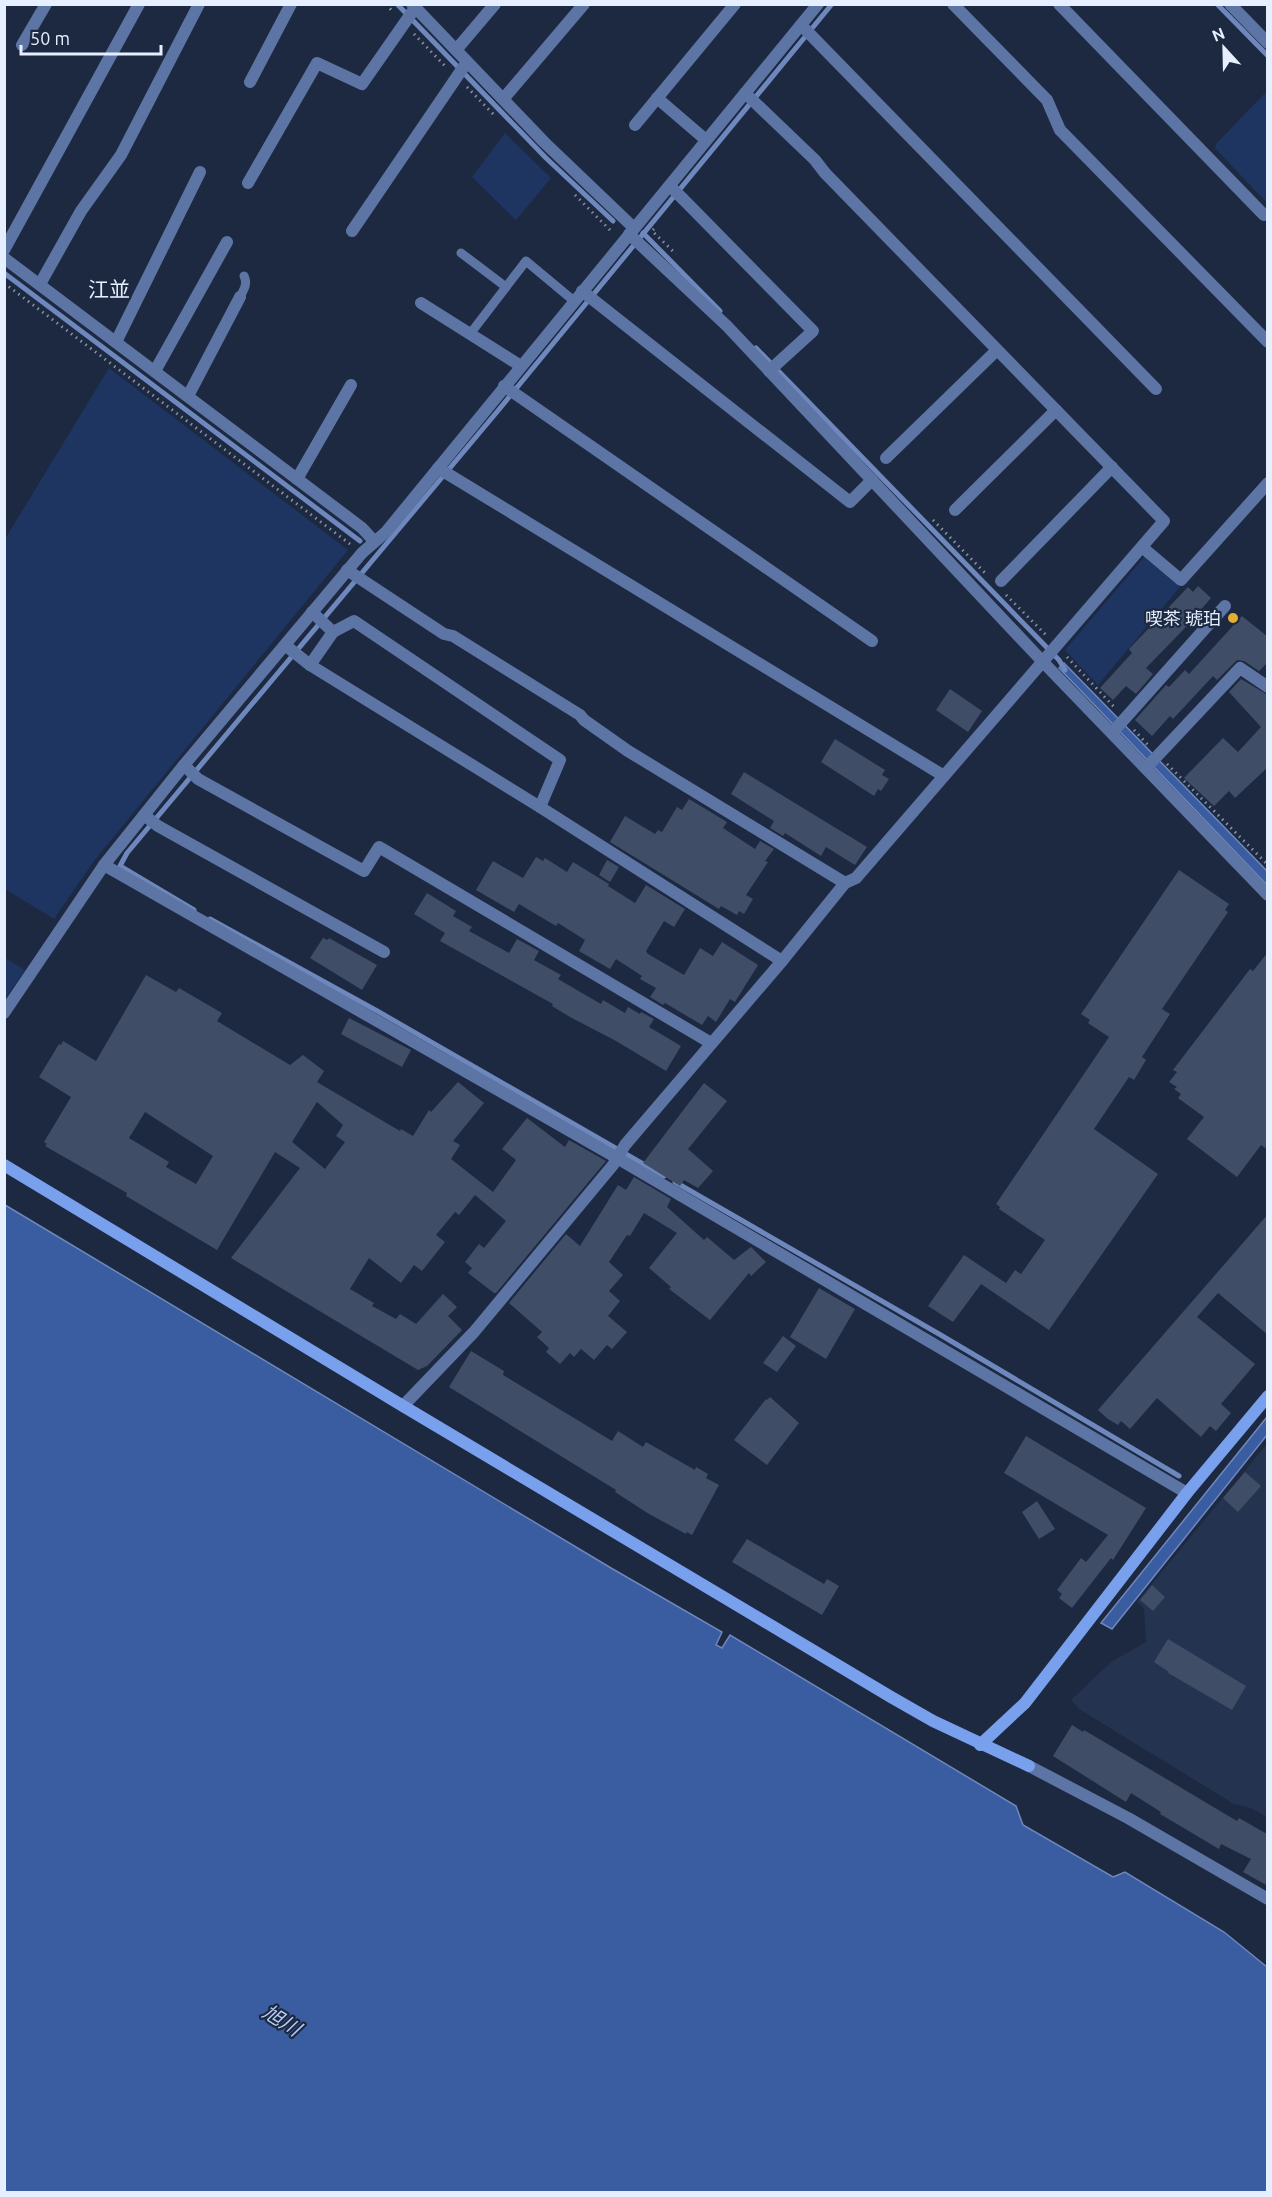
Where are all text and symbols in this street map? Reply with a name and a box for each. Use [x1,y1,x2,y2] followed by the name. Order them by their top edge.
[21,18,160,56] scale bar
[1194,18,1254,78] north arrow
[1209,24,1227,45] text: N
[30,28,70,48] text: 50 m
[88,277,130,301] district label: 江並
[1145,608,1221,628] place label: 喫茶 琥珀
[1226,611,1240,625] marker: 喫茶 琥珀
[259,2000,307,2041] water label: 旭川

